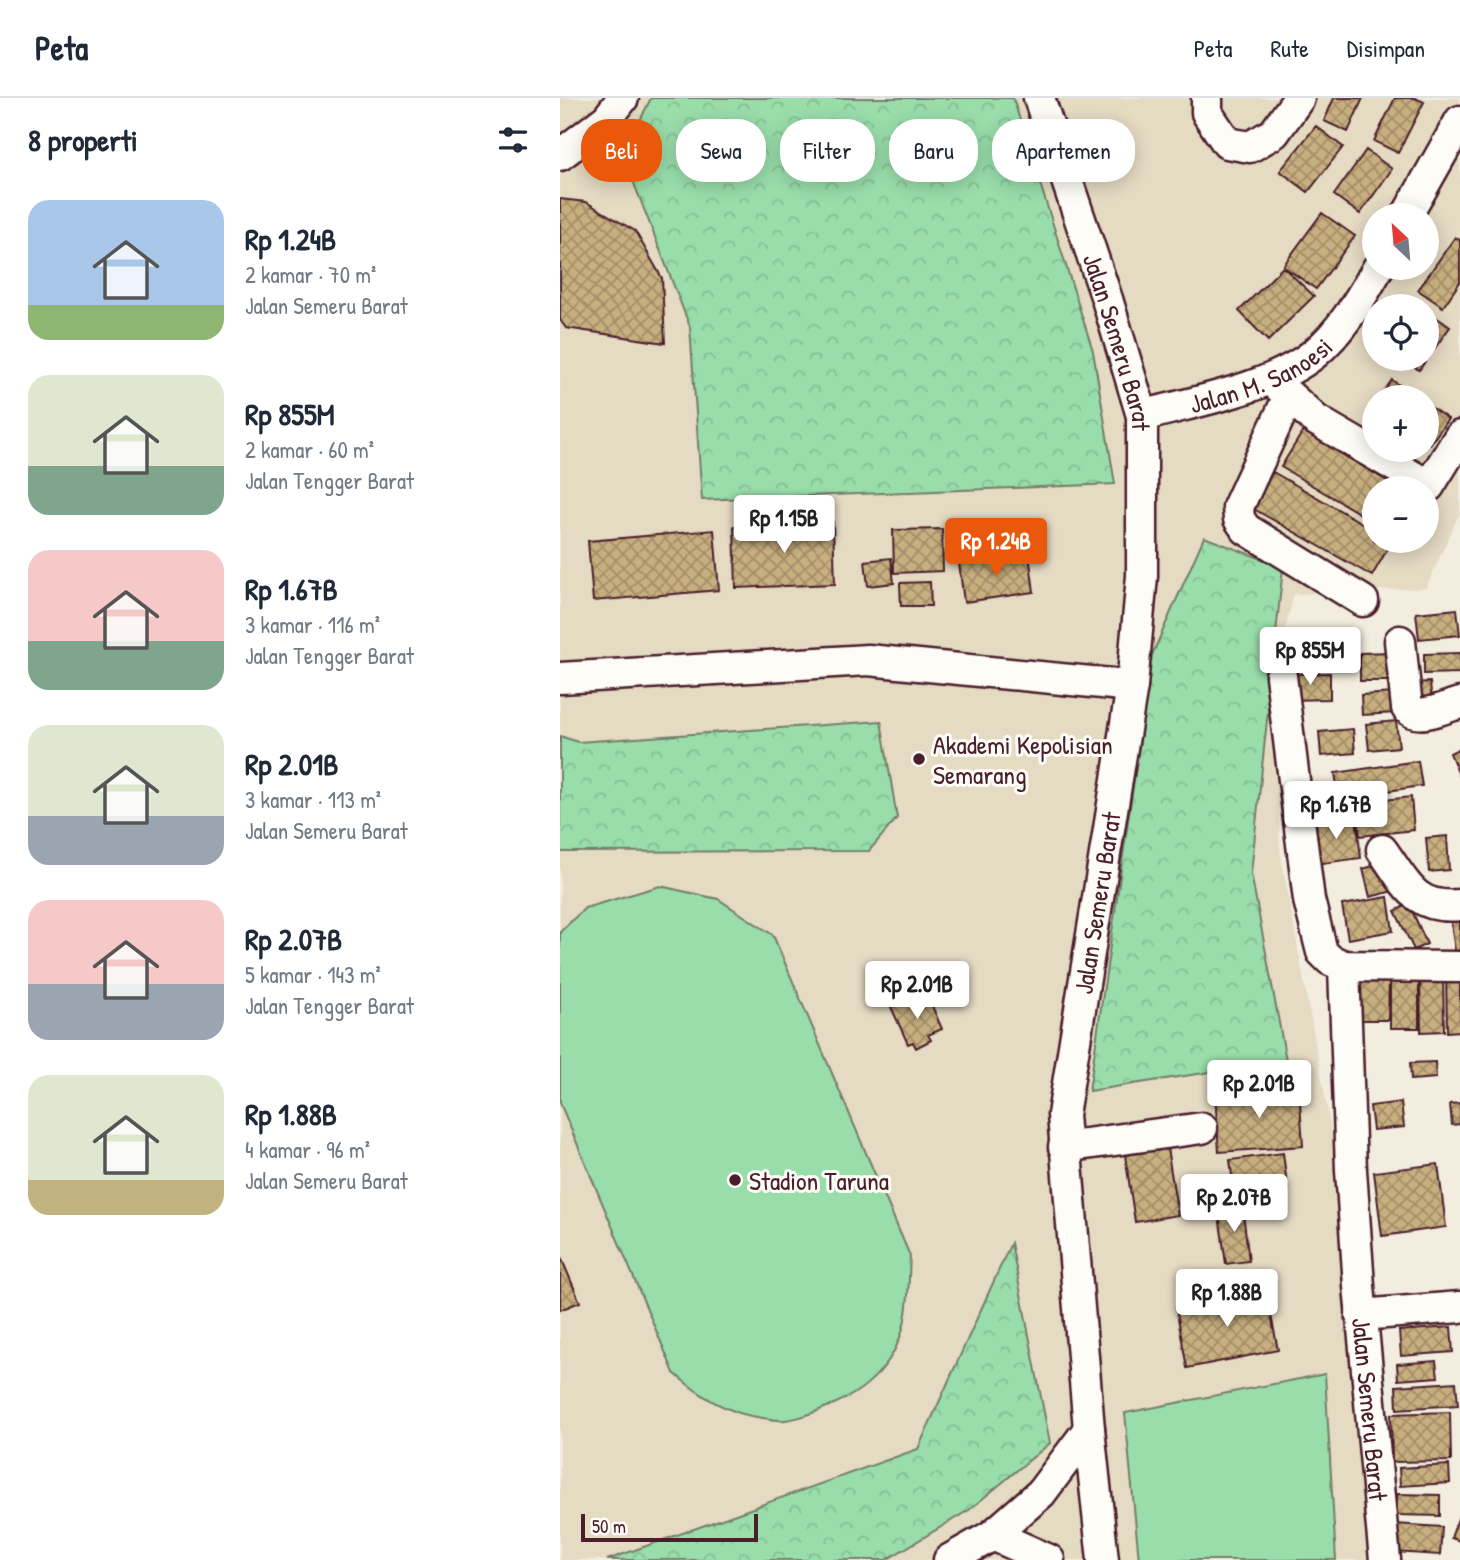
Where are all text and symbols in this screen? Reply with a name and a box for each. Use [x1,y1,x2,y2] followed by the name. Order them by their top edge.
[35,26,88,70] text: Peta
[1194,32,1232,64] text: Peta
[1270,32,1309,64] text: Rute
[1347,32,1425,64] text: Disimpan
[581,119,662,182] chip: Beli
[676,119,766,182] chip: Sewa
[780,119,875,182] chip: Filter
[889,119,978,182] chip: Baru
[992,119,1135,182] chip: Apartemen
[28,120,138,160] text: 8 properti
[494,121,532,159] icon: filters
[1362,203,1438,280] north arrow
[1362,203,1439,553] map controls
[245,219,336,259] text: Rp 1.24B
[84,228,168,312] icon: home
[1075,249,1160,432] street label: Jalan Semeru Barat
[245,259,376,290] text: 2 kamar · 70 m²
[245,290,408,321] text: Jalan Semeru Barat
[1362,294,1439,371] button: locate
[1186,329,1340,421] street label: Jalan M. Sanoesi
[1362,385,1439,462] button: +
[245,394,335,434] text: Rp 855M
[84,403,168,487] icon: home
[245,434,374,465] text: 2 kamar · 60 m²
[245,465,414,496] text: Jalan Tengger Barat
[1362,476,1439,553] button: −
[712,496,856,555] pin: Rp 1.15B
[750,502,818,533] text: Rp 1.15B
[924,518,1068,578] pin: Rp 1.24B
[961,525,1031,556] text: Rp 1.24B
[245,569,338,609] text: Rp 1.67B
[84,578,168,662] icon: home
[245,609,380,640] text: 3 kamar · 116 m²
[1245,628,1375,687] pin: Rp 855M
[1276,634,1344,665] text: Rp 855M
[245,640,414,671] text: Jalan Tengger Barat
[933,727,1113,792] place label: Akademi Kepolisian Semarang
[245,744,338,784] text: Rp 2.01B
[911,751,927,767] marker: Akademi Kepolisian Semarang
[84,753,168,837] icon: home
[1264,782,1408,841] pin: Rp 1.67B
[245,784,381,815] text: 3 kamar · 113 m²
[1300,788,1372,819] text: Rp 1.67B
[1065,808,1129,997] street label: Jalan Semeru Barat
[245,815,408,846] text: Jalan Semeru Barat
[245,919,342,959] text: Rp 2.07B
[84,928,168,1012] icon: home
[245,959,381,990] text: 5 kamar · 143 m²
[845,962,989,1021] pin: Rp 2.01B
[881,968,953,999] text: Rp 2.01B
[245,990,414,1021] text: Jalan Tengger Barat
[1187,1060,1331,1120] pin: Rp 2.01B
[1223,1067,1295,1098] text: Rp 2.01B
[245,1094,337,1134] text: Rp 1.88B
[84,1103,168,1187] icon: home
[245,1134,370,1165] text: 4 kamar · 96 m²
[749,1163,889,1198] place label: Stadion Taruna
[245,1165,408,1196] text: Jalan Semeru Barat
[727,1172,743,1188] marker: Stadion Taruna
[1162,1174,1306,1234] pin: Rp 2.07B
[1197,1181,1271,1212] text: Rp 2.07B
[1155,1270,1299,1329] pin: Rp 1.88B
[1192,1276,1262,1307] text: Rp 1.88B
[1345,1316,1397,1503] street label: Jalan Semeru Barat
[581,1511,758,1543] scale bar
[592,1513,626,1539] text: 50 m

